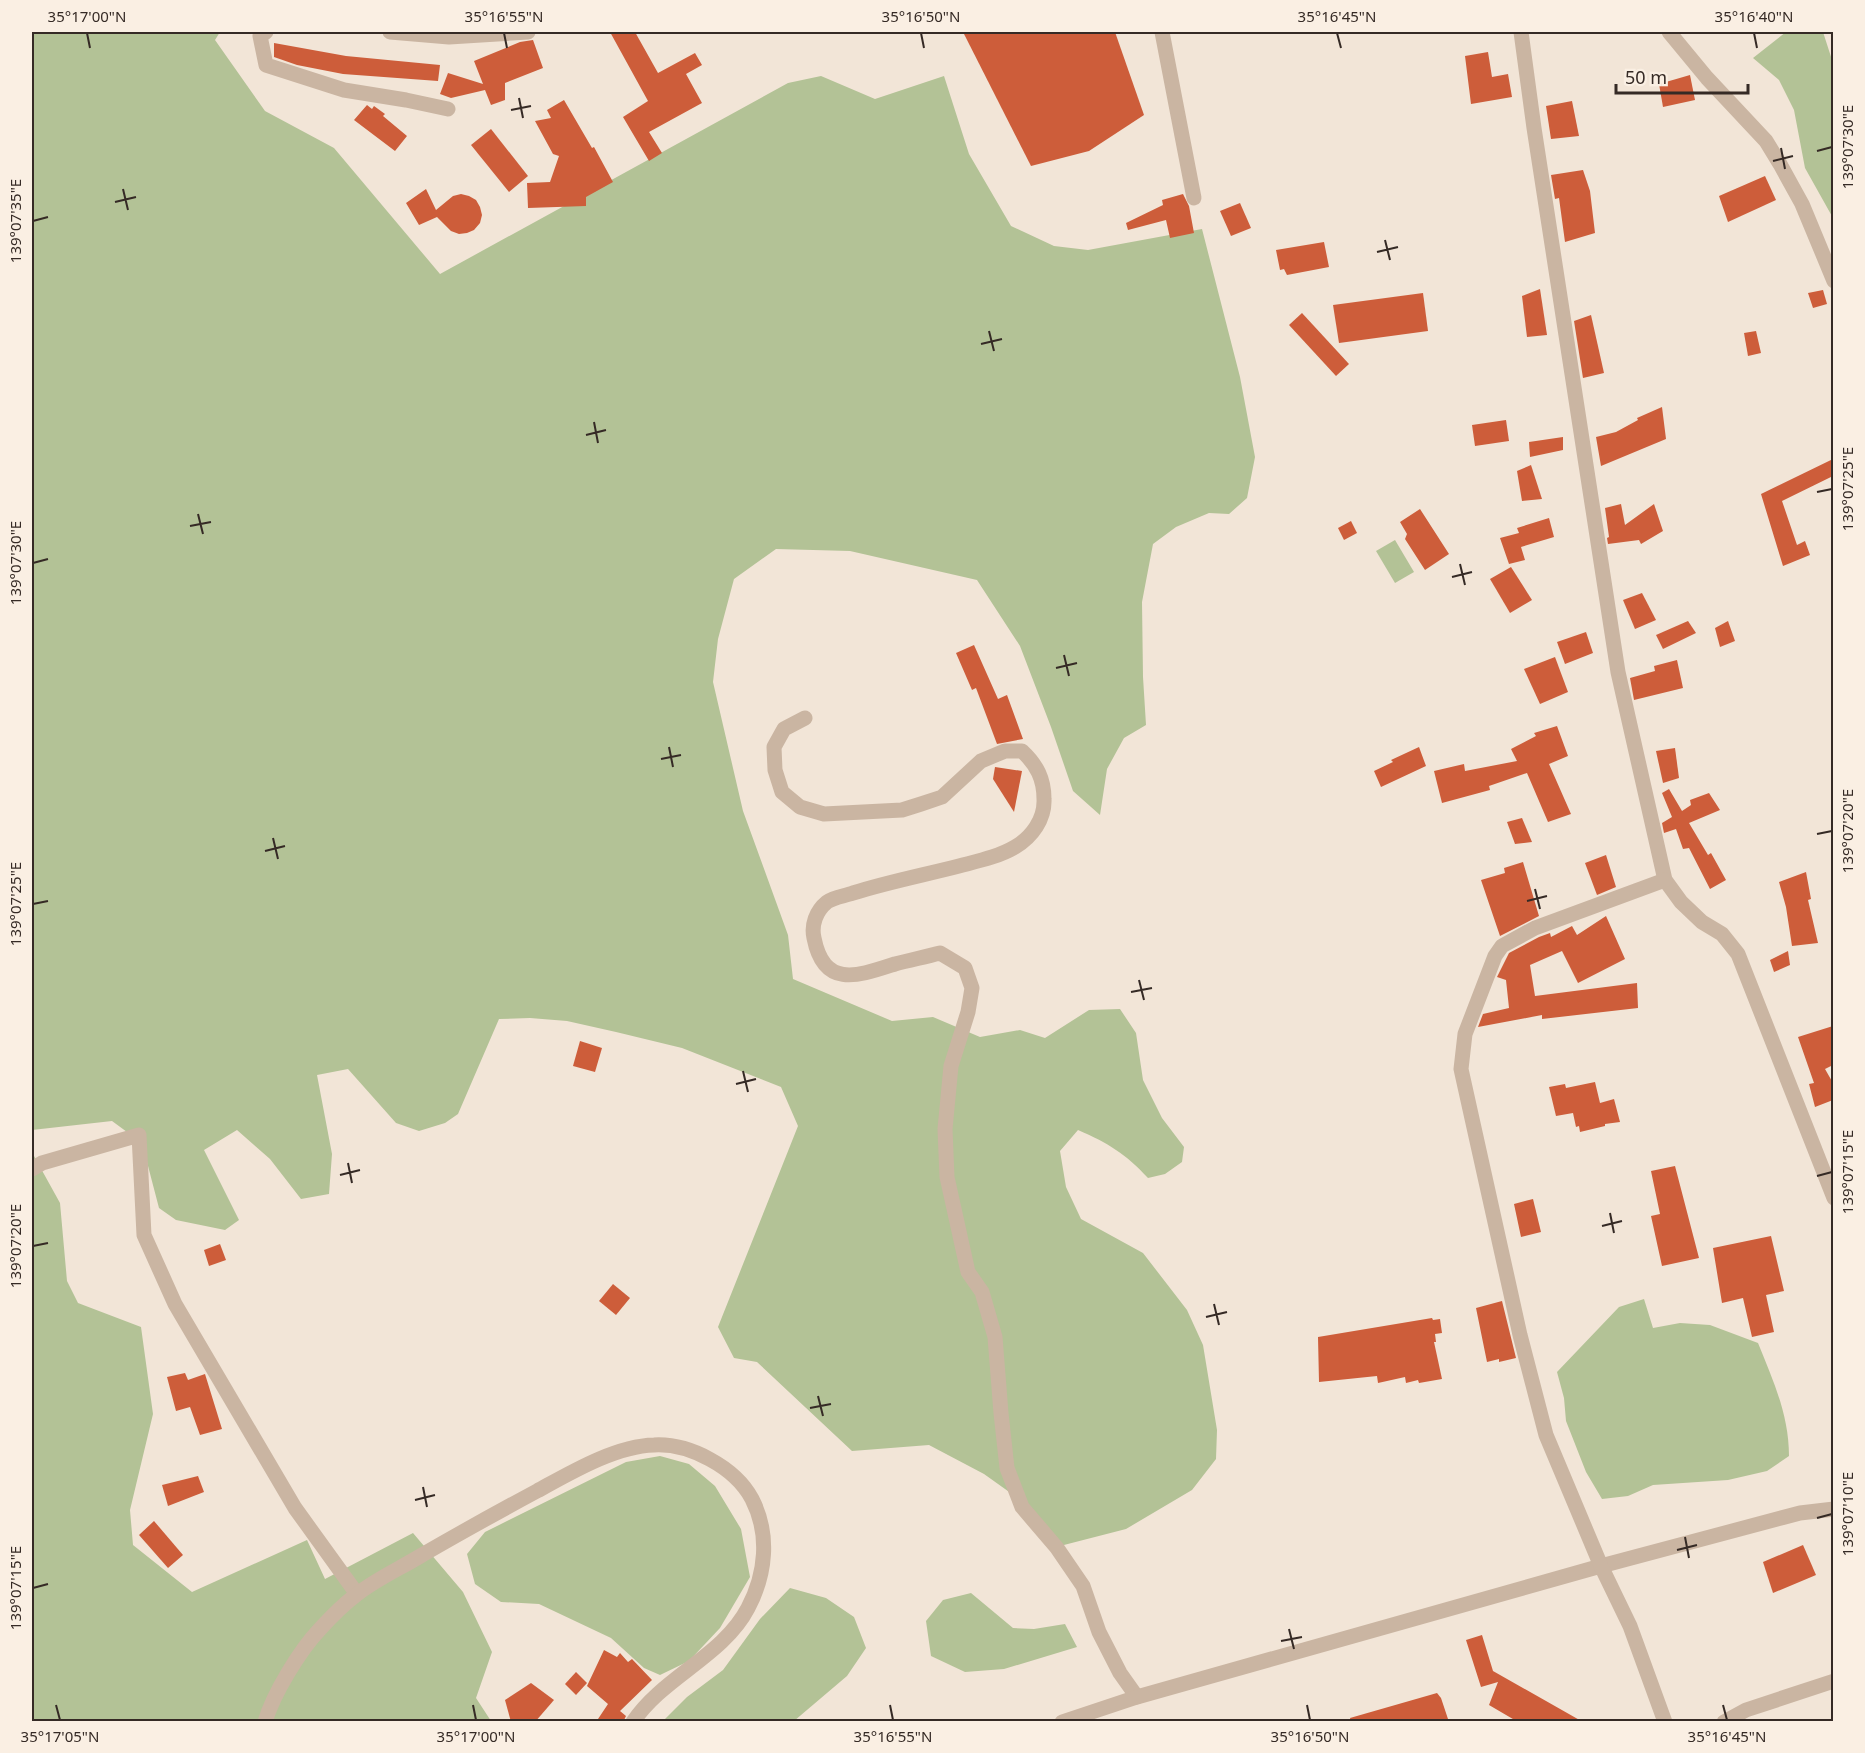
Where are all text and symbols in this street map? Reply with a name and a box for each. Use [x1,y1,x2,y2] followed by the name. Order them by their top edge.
[48,6,126,26] text: 35°17'00"N
[465,6,543,26] text: 35°16'55"N
[882,6,960,26] text: 35°16'50"N
[1298,6,1376,26] text: 35°16'45"N
[1715,6,1793,26] text: 35°16'40"N
[1616,57,1748,95] scale bar
[1625,65,1667,89] text: 50 m
[1837,105,1857,189] text: 139°07'30"E
[5,179,25,263] text: 139°07'35"E
[1837,447,1857,531] text: 139°07'25"E
[5,521,25,605] text: 139°07'30"E
[1837,789,1857,873] text: 139°07'20"E
[5,862,25,946] text: 139°07'25"E
[1837,1130,1857,1214] text: 139°07'15"E
[5,1204,25,1288] text: 139°07'20"E
[1837,1472,1857,1556] text: 139°07'10"E
[5,1546,25,1630] text: 139°07'15"E
[21,1726,99,1746] text: 35°17'05"N
[437,1726,515,1746] text: 35°17'00"N
[854,1726,932,1746] text: 35°16'55"N
[1271,1726,1349,1746] text: 35°16'50"N
[1688,1726,1766,1746] text: 35°16'45"N

